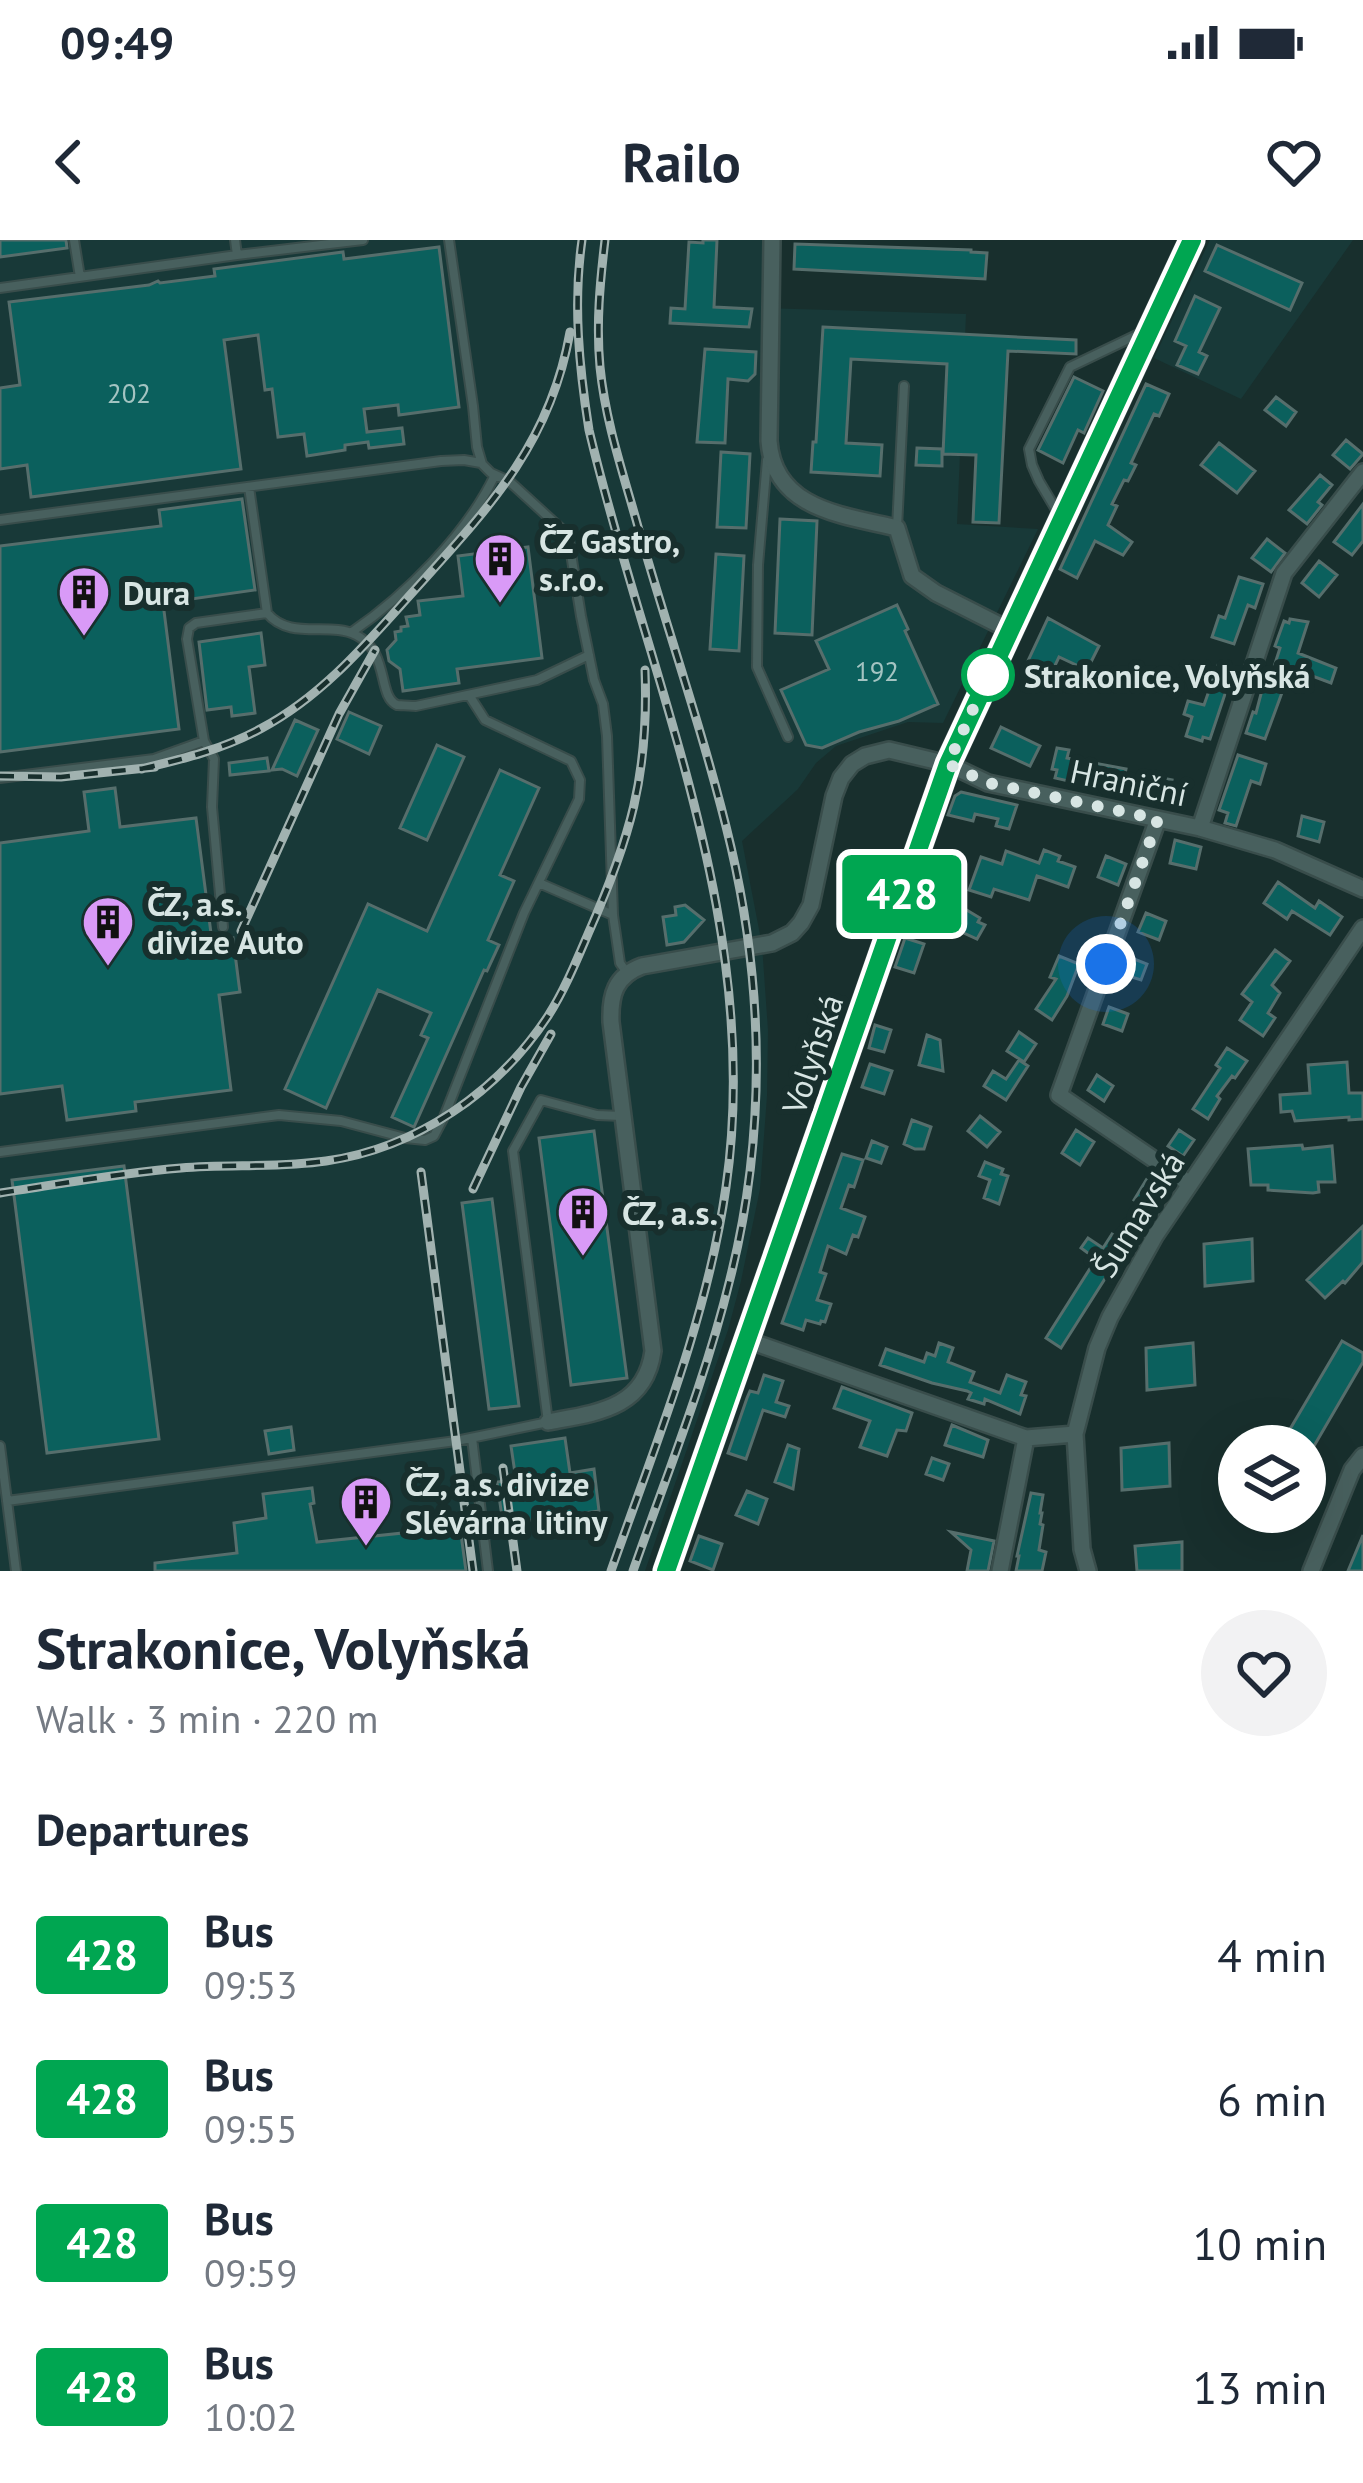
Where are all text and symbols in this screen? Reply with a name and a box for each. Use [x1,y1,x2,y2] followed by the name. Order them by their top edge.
[60,13,174,71] text: 09:49
[622,127,741,197] text: Railo
[36,129,102,195] icon: back
[1261,129,1327,195] icon: heart
[107,376,151,410] house number: 202
[539,519,680,600] place label: ČZ Gastro, s.r.o.
[472,531,528,605] building icon: ČZ Gastro, s.r.o.
[56,564,112,638] building icon: Dura
[123,571,190,614] place label: Dura
[963,650,1013,700] marker: Strakonice, Volyňská
[855,654,899,688] house number: 192
[1024,654,1310,697] place label: Strakonice, Volyňská
[1067,749,1192,815] street label: Hraniční
[833,855,971,933] line badge: 428
[866,866,938,921] text: 428
[147,882,304,963] place label: ČZ, a.s. divize Auto
[80,894,136,968] building icon: ČZ, a.s. divize Auto
[1076,934,1136,994] your location
[771,989,852,1120] street label: Volyňská
[1083,1143,1193,1285] street label: Šumavská
[555,1184,611,1258] building icon: ČZ, a.s.
[622,1191,718,1234] place label: ČZ, a.s.
[1218,1425,1326,1533] map controls
[1218,1425,1326,1533] button: layers
[405,1462,609,1543] place label: ČZ, a.s. divize Slévárna litiny
[338,1474,394,1548] building icon: ČZ, a.s. divize Slévárna litiny
[1201,1610,1327,1736] button: heart
[36,1611,531,1685] text: Strakonice, Volyňská
[36,1693,378,1744] text: Walk · 3 min · 220 m
[36,1800,249,1858] text: Departures
[204,1901,274,1959] text: Bus
[1217,1926,1327,1984] text: 4 min
[66,1927,138,1982] text: 428
[204,1959,298,2010] text: 09:53
[204,2045,274,2103] text: Bus
[1217,2070,1327,2128] text: 6 min
[66,2071,138,2126] text: 428
[204,2103,298,2154] text: 09:55
[204,2189,274,2247] text: Bus
[1193,2214,1327,2272] text: 10 min
[66,2215,138,2270] text: 428
[204,2247,298,2298] text: 09:59
[204,2333,274,2391] text: Bus
[1193,2358,1327,2416] text: 13 min
[66,2359,138,2414] text: 428
[204,2391,298,2442] text: 10:02

